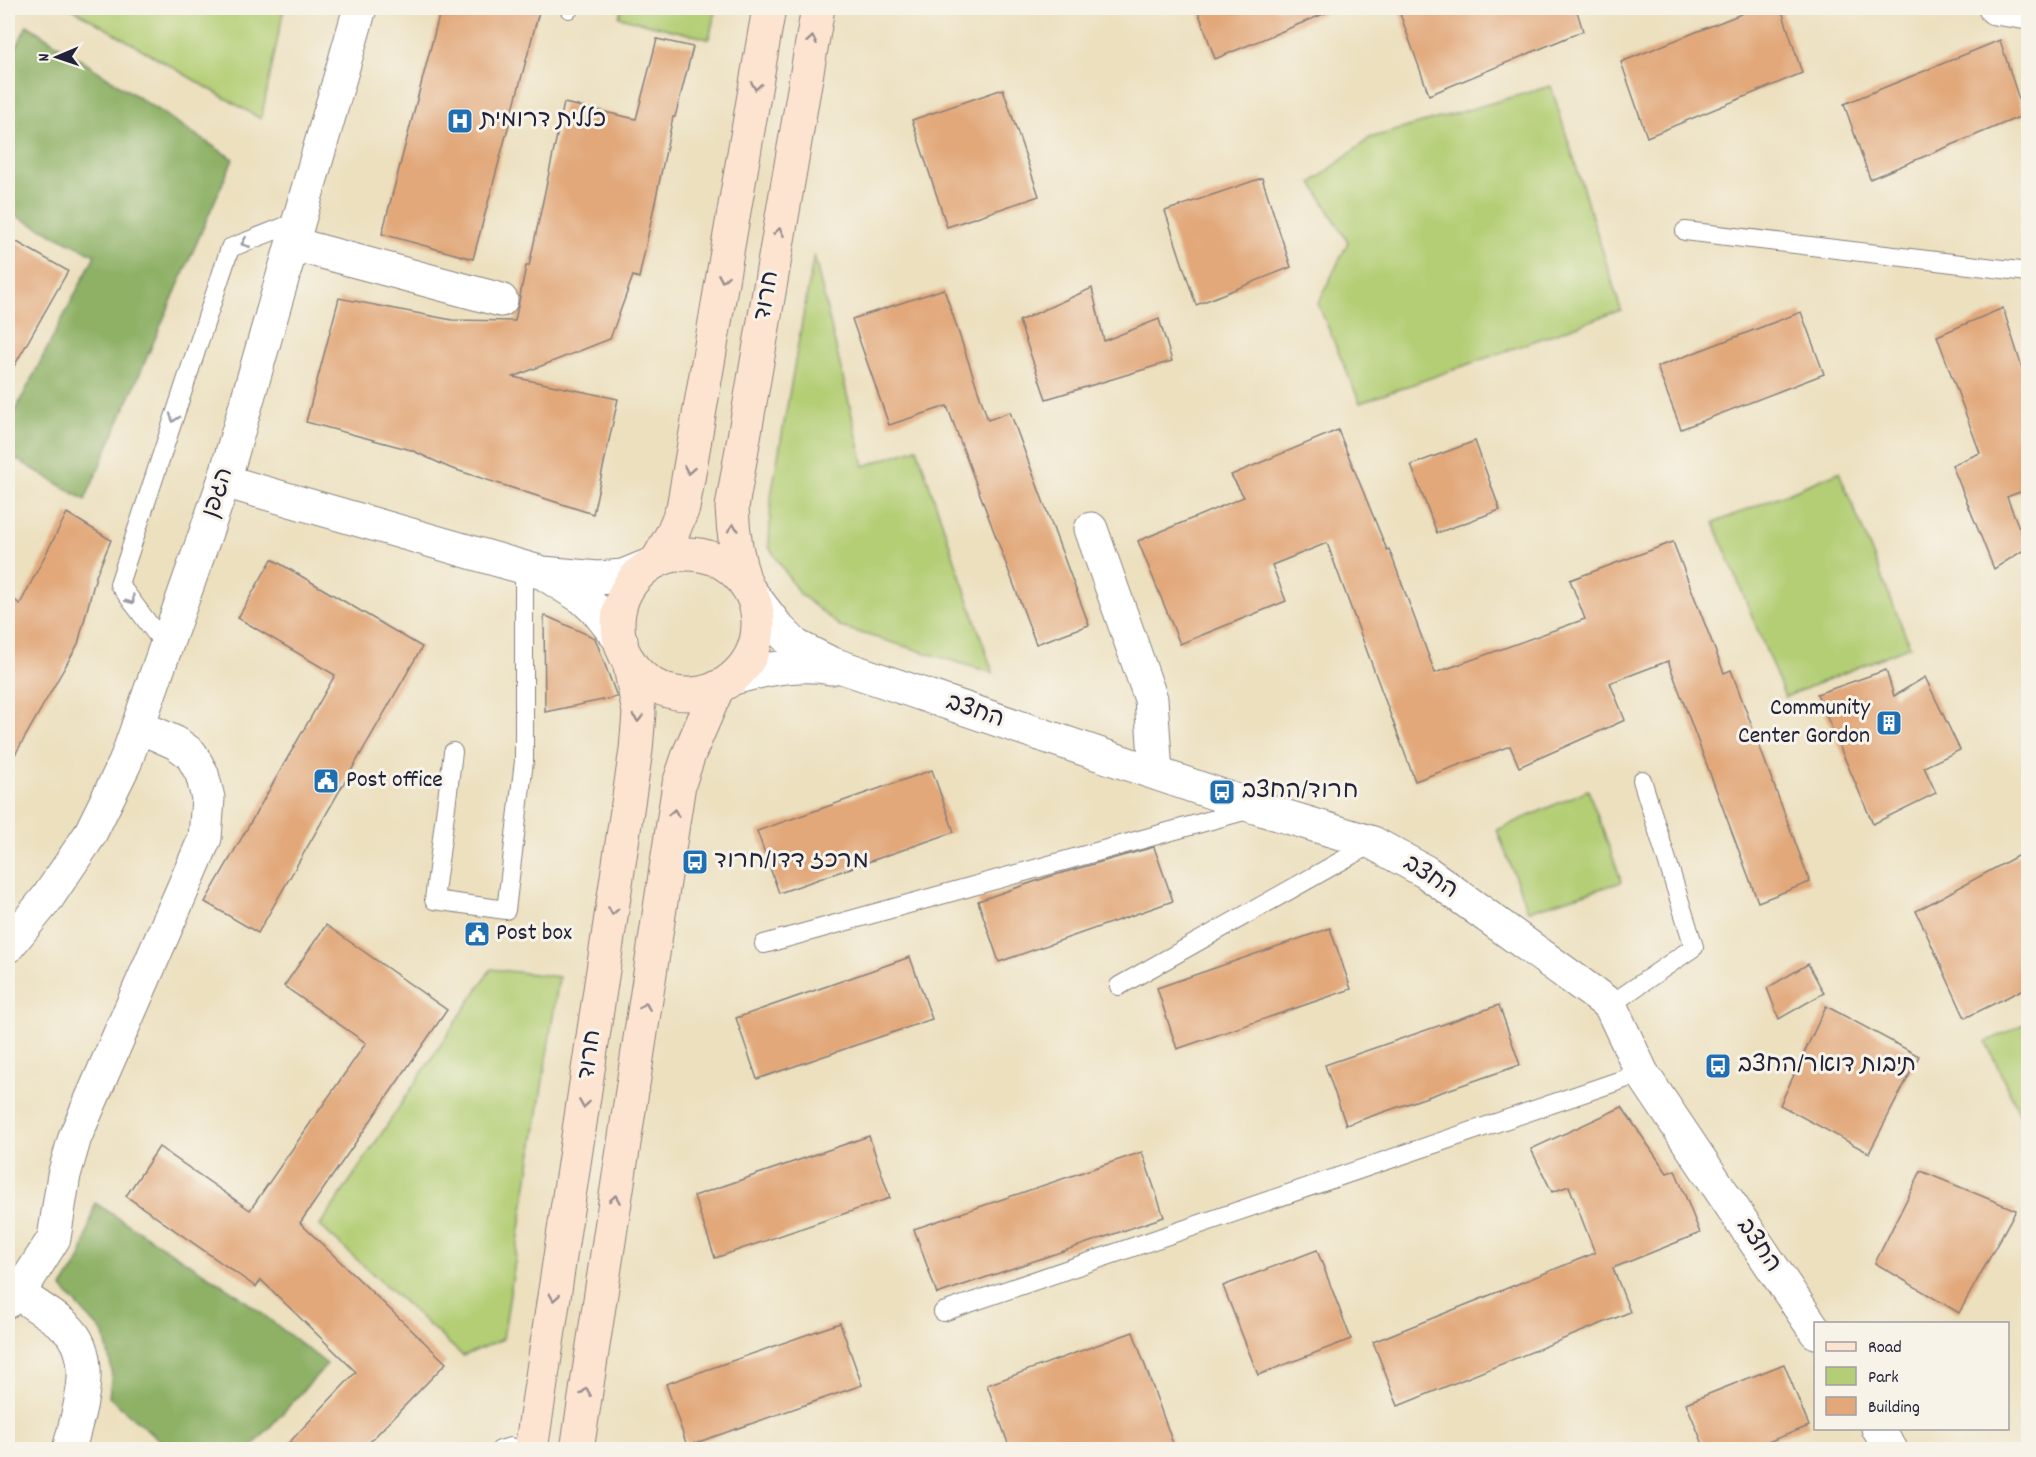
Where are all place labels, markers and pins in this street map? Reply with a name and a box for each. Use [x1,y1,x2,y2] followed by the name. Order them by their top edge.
[478,104,606,138] place label: כללית דרומית
[445,106,475,136] hospital icon: כללית דרומית
[1738,692,1871,754] place label: Community Center Gordon
[1874,708,1904,738] building icon: Community Center Gordon
[346,764,443,798] place label: Post office
[311,766,341,796] public building icon: Post office
[1242,775,1358,809] place label: חרוד/החצב
[1207,777,1237,807] bus stop icon: חרוד/החצב
[714,845,869,879] place label: מרכז דדו/חרוד
[680,847,710,877] bus stop icon: מרכז דדו/חרוד
[496,917,572,951] place label: Post box
[462,919,492,949] public building icon: Post box
[1738,1049,1916,1083] place label: תיבות דואר/החצב
[1703,1051,1733,1081] bus stop icon: תיבות דואר/החצב

